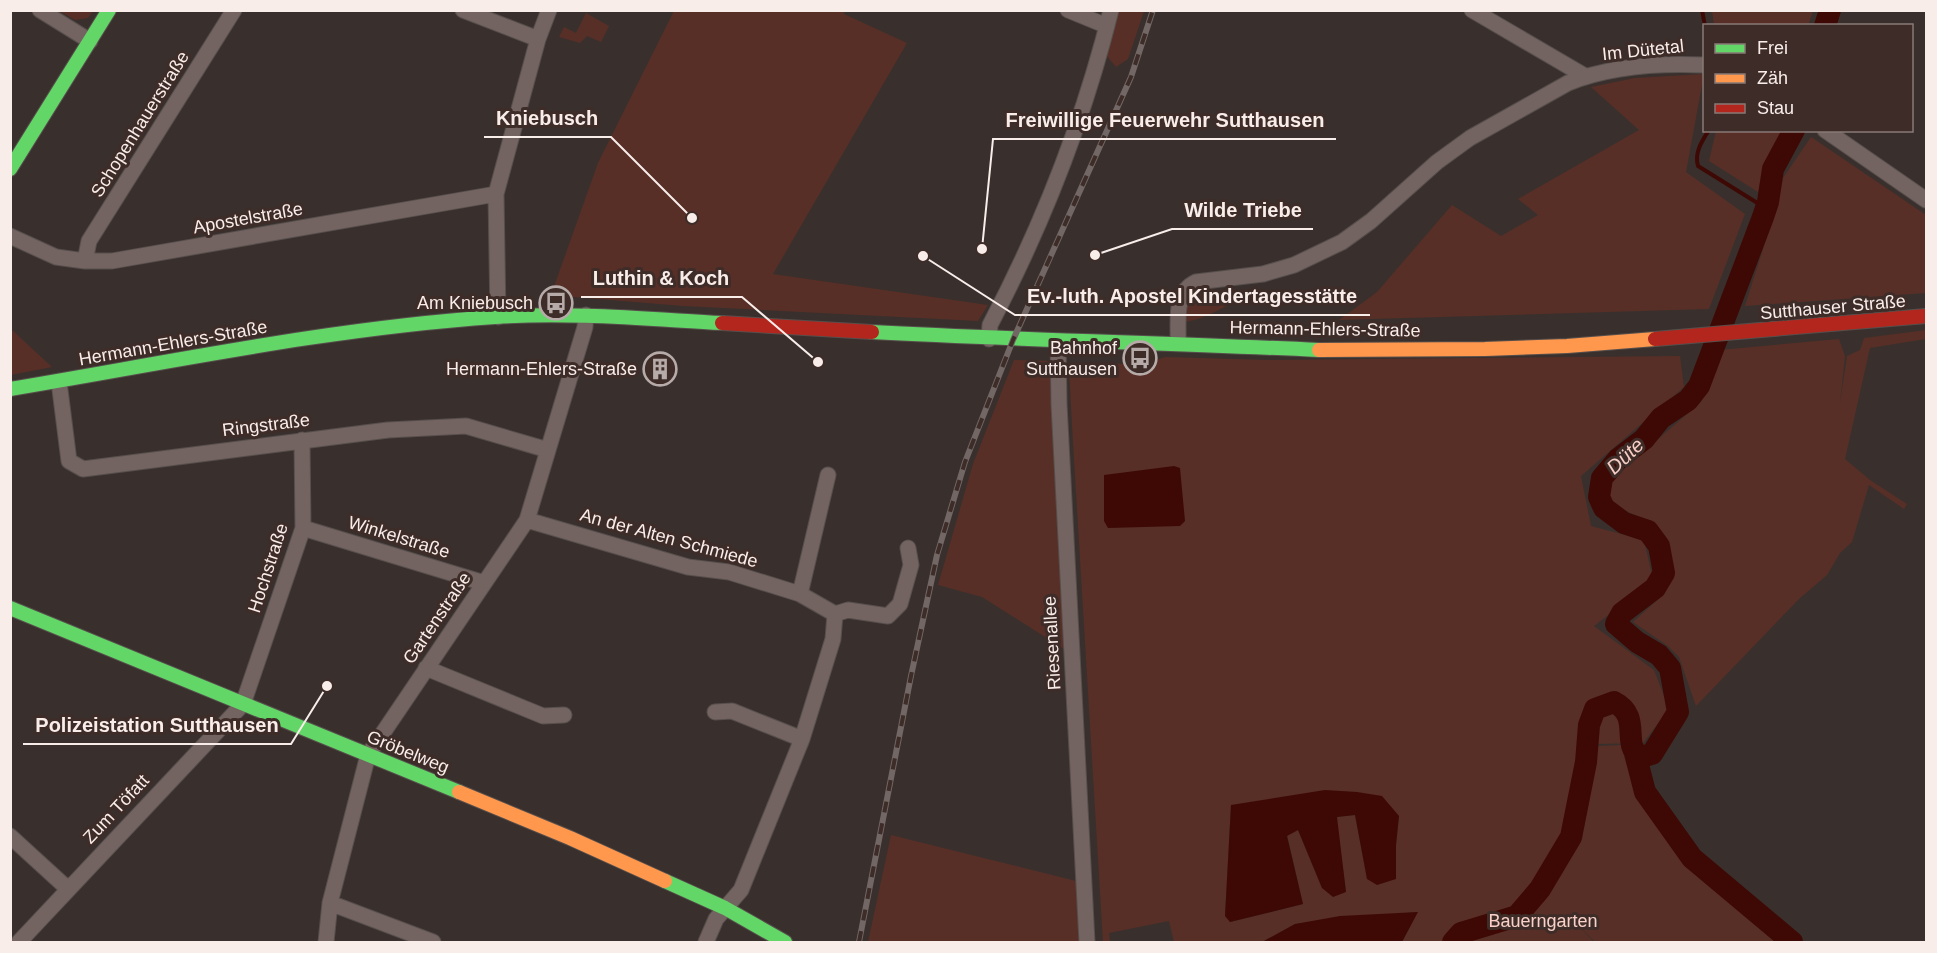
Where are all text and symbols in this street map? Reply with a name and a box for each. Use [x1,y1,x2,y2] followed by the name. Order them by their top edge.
[1703,24,1913,132] legend
[1601,36,1685,64] street label: Im Dütetal
[1757,38,1788,58] text: Frei
[87,47,193,201] street label: Schopenhauerstraße
[1757,68,1788,88] text: Zäh
[1757,98,1794,118] text: Stau
[484,99,611,137] callout: Kniebusch
[993,101,1336,139] callout: Freiwillige Feuerwehr Sutthausen
[496,107,598,129] text: Kniebusch
[1006,109,1324,131] text: Freiwillige Feuerwehr Sutthausen
[1172,191,1313,229] callout: Wilde Triebe
[192,199,304,237] street label: Apostelstraße
[1184,199,1302,221] text: Wilde Triebe
[581,259,742,297] callout: Luthin & Koch
[593,267,729,289] text: Luthin & Koch
[1015,277,1370,315] callout: Ev.-luth. Apostel Kindertagesstätte
[538,285,574,321] bus stop icon: Am Kniebusch
[1027,285,1357,307] text: Ev.-luth. Apostel Kindertagesstätte
[1759,291,1907,323] street label: Sutthauser Straße
[417,293,533,313] place label: Am Kniebusch
[77,317,269,369] street label: Hermann-Ehlers-Straße
[1229,317,1421,341] street label: Hermann-Ehlers-Straße
[1026,338,1118,379] place label: Bahnhof Sutthausen
[1122,340,1158,376] bus stop icon: Bahnhof Sutthausen
[642,351,678,387] building icon: Hermann-Ehlers-Straße
[446,359,637,379] place label: Hermann-Ehlers-Straße
[221,410,311,440] street label: Ringstraße
[1602,434,1648,478] water label: Düte
[578,505,760,571] street label: An der Alten Schmiede
[346,512,452,562] street label: Winkelstraße
[244,521,292,615] street label: Hochstraße
[399,568,475,668] street label: Gartenstraße
[1040,596,1064,690] street label: Riesenallee
[23,706,291,744] callout: Polizeistation Sutthausen
[35,714,279,736] text: Polizeistation Sutthausen
[364,726,452,778] street label: Gröbelweg
[79,770,153,848] street label: Zum Töfatt
[1488,911,1598,931] park label: Bauerngarten

